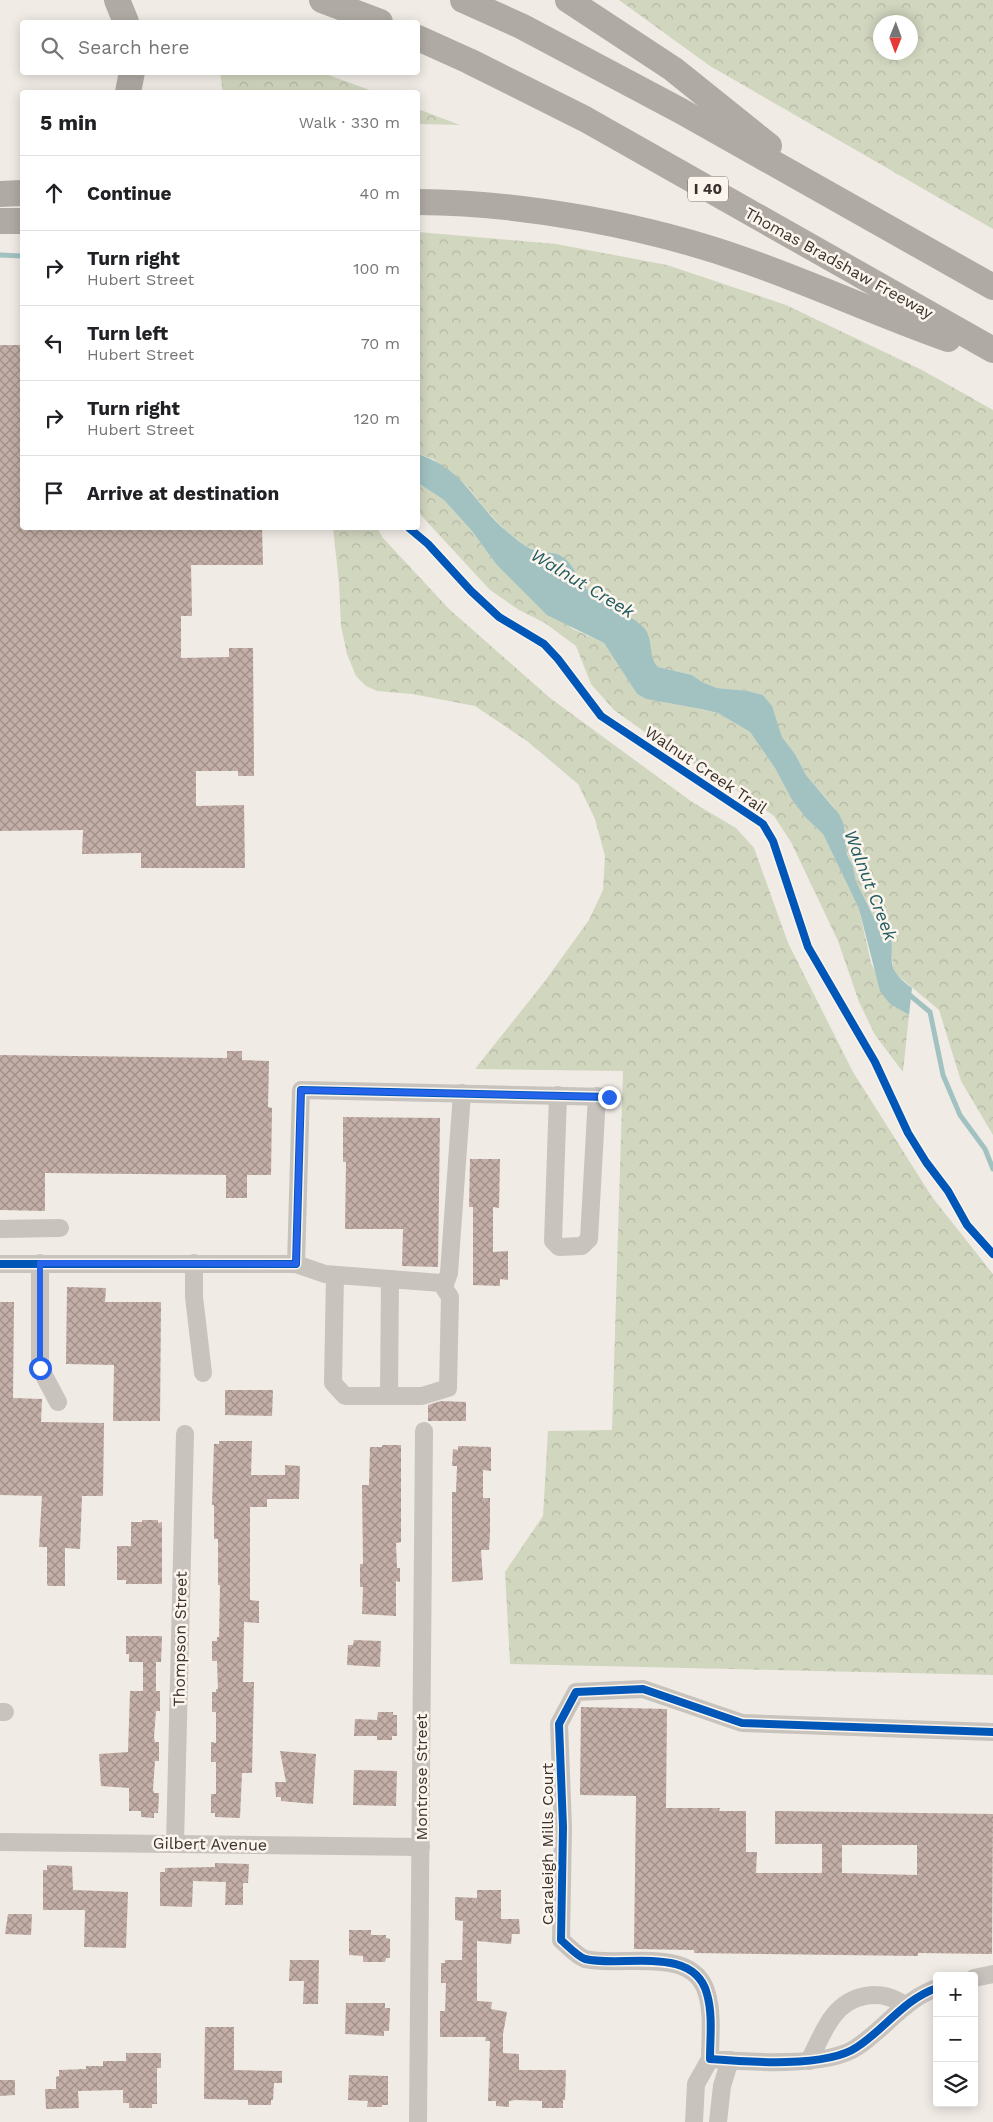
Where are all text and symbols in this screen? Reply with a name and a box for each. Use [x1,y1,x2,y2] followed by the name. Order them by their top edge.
[873,15,918,60] north arrow
[20,20,420,75] search box
[38,34,66,62] icon: search
[78,36,189,59] text: Search here
[40,110,97,135] text: 5 min
[299,113,400,132] text: Walk · 330 m
[688,176,728,202] road number: I 40
[40,179,68,207] icon: ahead
[87,182,171,205] text: Continue
[360,184,400,203] text: 40 m
[742,203,937,323] street label: Thomas Bradshaw Freeway
[87,247,180,270] text: Turn right
[40,254,68,282] icon: right
[353,259,400,278] text: 100 m
[87,270,194,289] text: Hubert Street
[87,322,168,345] text: Turn left
[40,329,68,357] icon: left
[361,334,400,353] text: 70 m
[87,345,194,364] text: Hubert Street
[87,397,180,420] text: Turn right
[40,404,68,432] icon: right
[354,409,400,428] text: 120 m
[87,420,194,439] text: Hubert Street
[40,479,68,507] icon: arrive
[87,482,279,505] text: Arrive at destination
[527,544,640,623] water label: Walnut Creek
[641,722,771,818] street label: Walnut Creek Trail
[840,827,902,944] water label: Walnut Creek
[598,1086,621,1109] route end
[29,1357,52,1380] route start
[169,1571,191,1707] street label: Thompson Street
[412,1713,431,1840] street label: Montrose Street
[538,1762,557,1925] street label: Caraleigh Mills Court
[153,1834,267,1854] street label: Gilbert Avenue
[933,1972,978,2107] map controls
[933,1972,978,2017] button: +
[933,2017,978,2062] button: −
[933,2062,978,2107] button: layers

